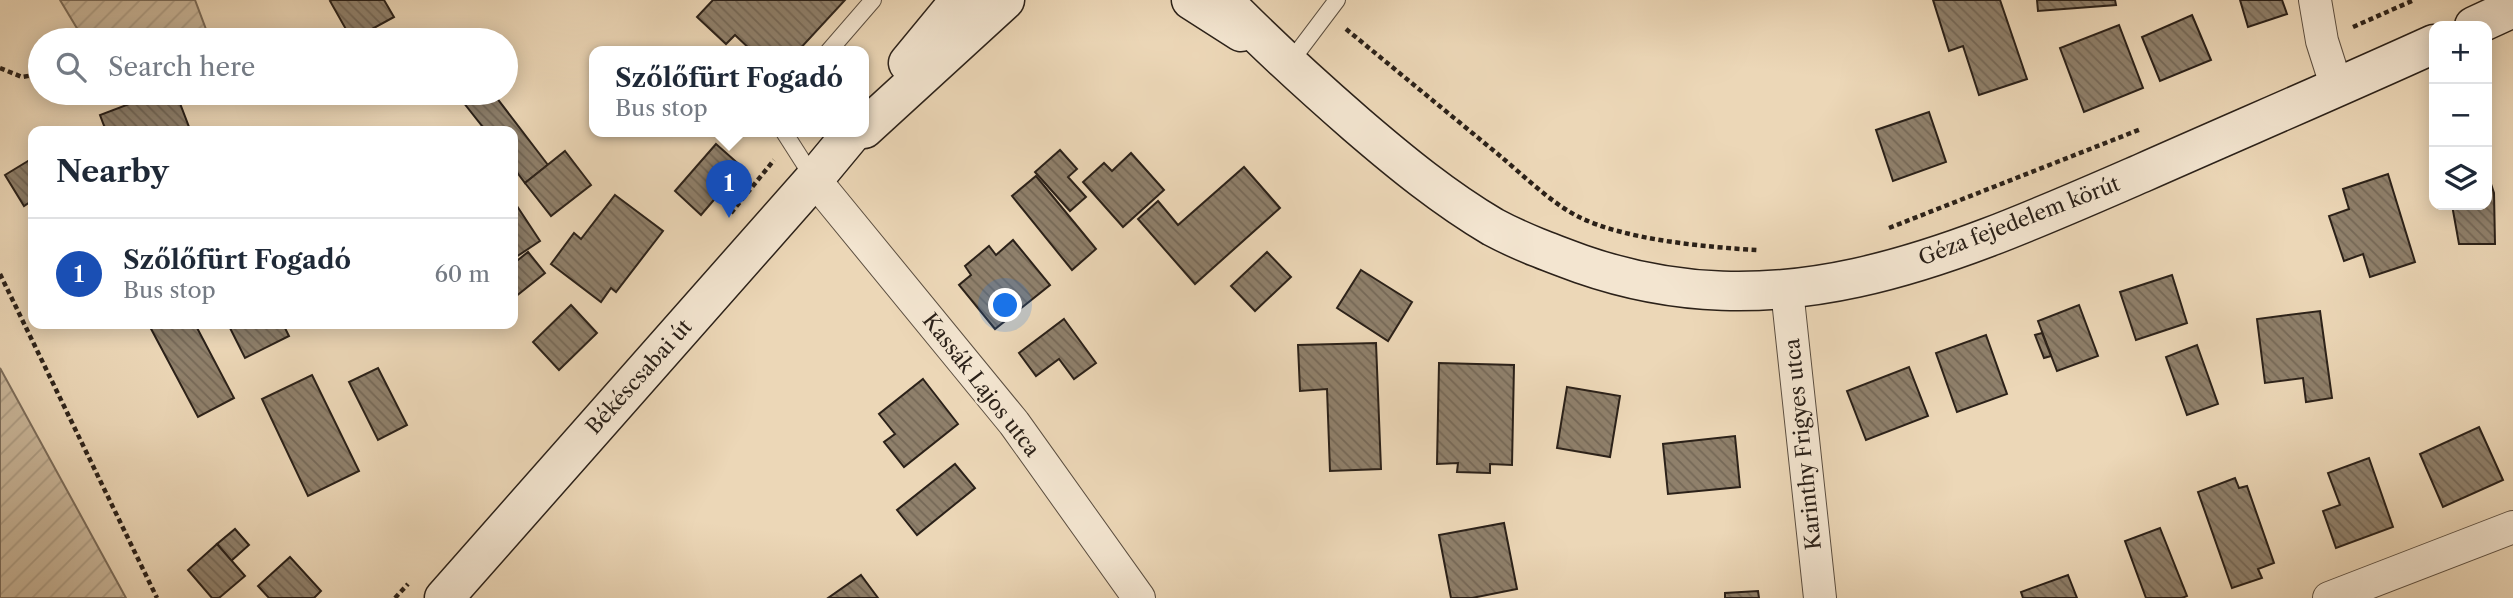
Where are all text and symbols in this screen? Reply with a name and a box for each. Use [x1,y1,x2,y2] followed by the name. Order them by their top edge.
[2429,21,2492,210] map controls
[2429,21,2492,84] button: +
[28,28,518,105] search box
[589,46,869,137] popup
[52,48,90,86] icon: search
[108,51,255,83] text: Search here
[615,62,843,94] text: Szőlőfürt Fogadó
[2429,84,2492,147] button: −
[615,94,708,122] text: Bus stop
[2429,147,2492,210] button: layers
[56,153,169,190] text: Nearby
[706,160,752,218] pin: 1
[1915,170,2123,270] street label: Géza fejedelem körút
[123,244,351,276] text: Szőlőfürt Fogadó
[74,260,84,288] text: 1
[434,260,490,288] text: 60 m
[123,276,216,304] text: Bus stop
[988,288,1022,322] your location
[918,308,1046,462] street label: Kassák Lajos utca
[581,314,697,439] street label: Békéscsabai út
[1779,336,1826,551] street label: Karinthy Frigyes utca

